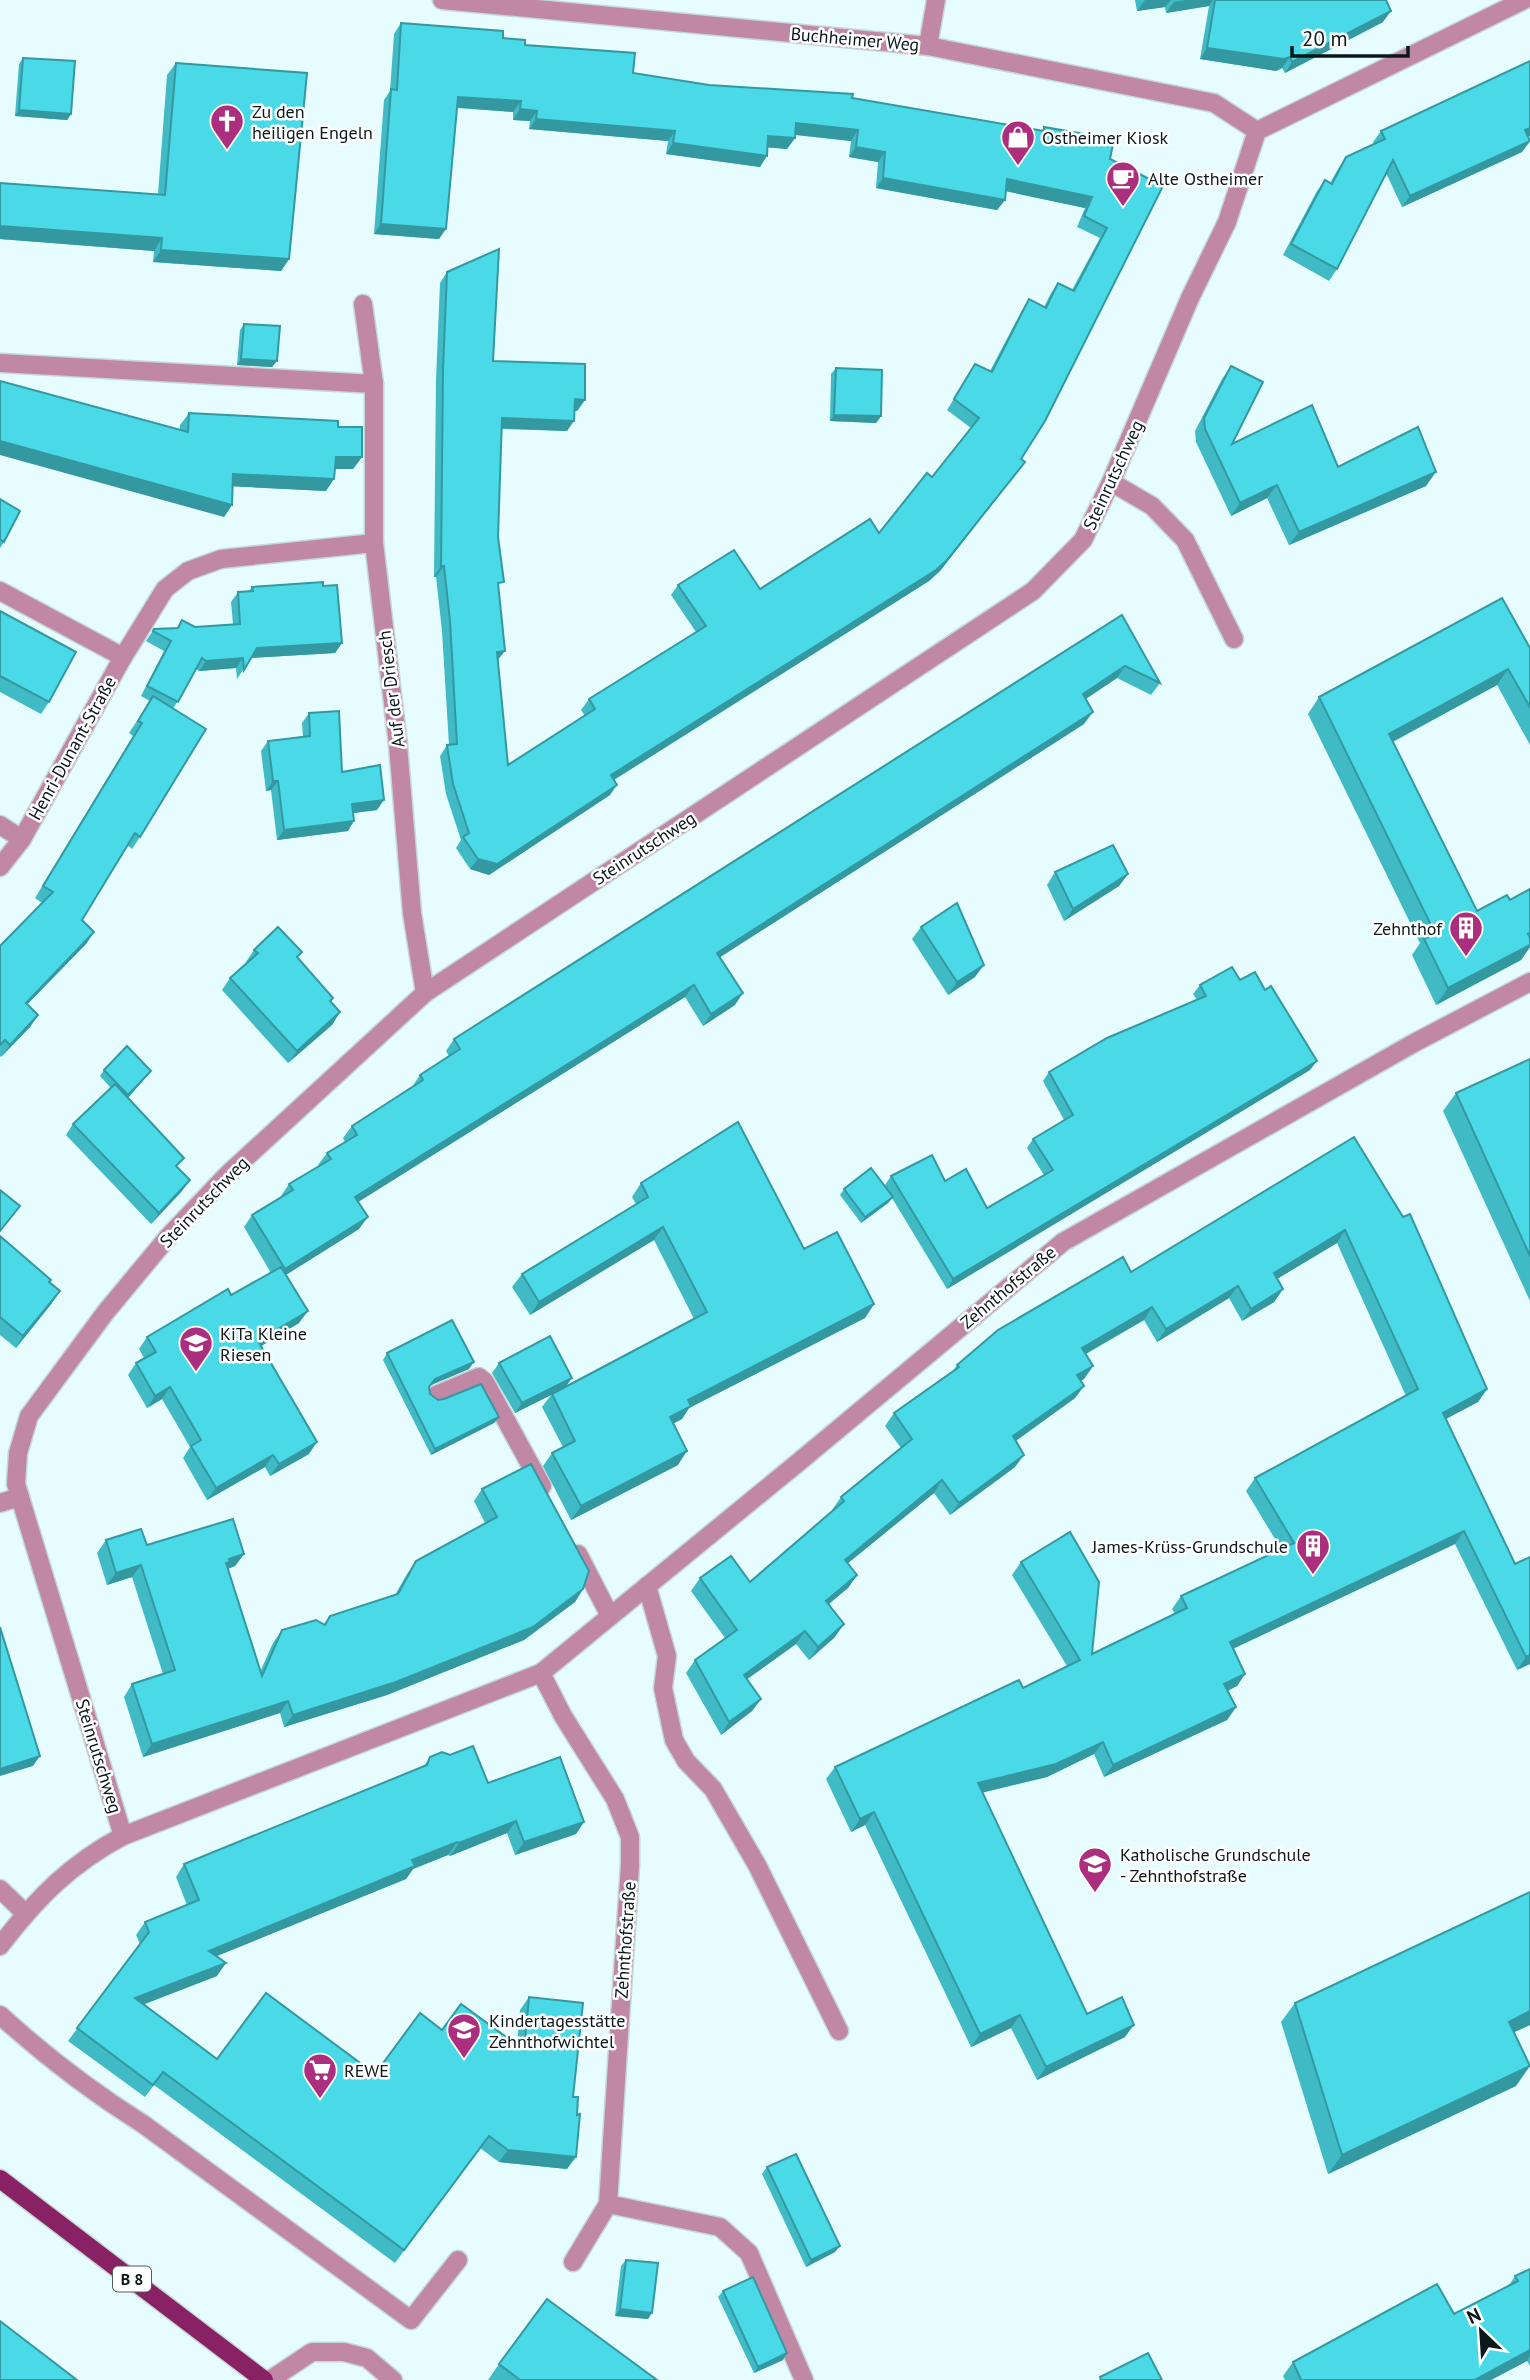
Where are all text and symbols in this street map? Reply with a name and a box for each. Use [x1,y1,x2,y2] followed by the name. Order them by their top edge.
[1292,14,1408,58] scale bar
[790,22,920,56] street label: Buchheimer Weg
[1302,25,1348,52] text: 20 m
[252,100,373,144] place label: Zu den heiligen Engeln
[208,102,246,151] church icon: Zu den heiligen Engeln
[999,118,1037,167] shop icon: Ostheimer Kiosk
[1042,126,1169,149] place label: Ostheimer Kiosk
[1104,159,1142,208] cafe icon: Alte Ostheimer
[1148,167,1263,190] place label: Alte Ostheimer
[1078,416,1148,534] street label: Steinrutschweg
[372,629,410,749] street label: Auf der Driesch
[23,672,121,824] street label: Henri-Dunant-Straße
[588,806,700,890] street label: Steinrutschweg
[1447,909,1485,958] building icon: Zehnthof
[1373,917,1443,940] place label: Zehnthof
[155,1151,253,1253] street label: Steinrutschweg
[956,1240,1060,1334] street label: Zehnthofstraße
[220,1322,307,1366] place label: KiTa Kleine Riesen
[177,1324,215,1373] school or university icon: KiTa Kleine Riesen
[1294,1527,1332,1576] building icon: James-Krüss-Grundschule
[1091,1535,1288,1558] place label: James-Krüss-Grundschule
[71,1696,127,1816] street label: Steinrutschweg
[1120,1843,1311,1887] place label: Katholische Grundschule - Zehnthofstraße
[1076,1845,1114,1894] school or university icon: Katholische Grundschule - Zehnthofstraße
[609,1881,641,1999] street label: Zehnthofstraße
[489,2009,625,2053] place label: Kindertagesstätte Zehnthofwichtel
[445,2011,483,2060] school or university icon: Kindertagesstätte Zehnthofwichtel
[301,2051,339,2100] supermarket icon: REWE
[344,2059,389,2082] place label: REWE
[113,2266,151,2292] road number: B 8
[1446,2296,1516,2366] north arrow
[1463,2302,1485,2329] text: N

